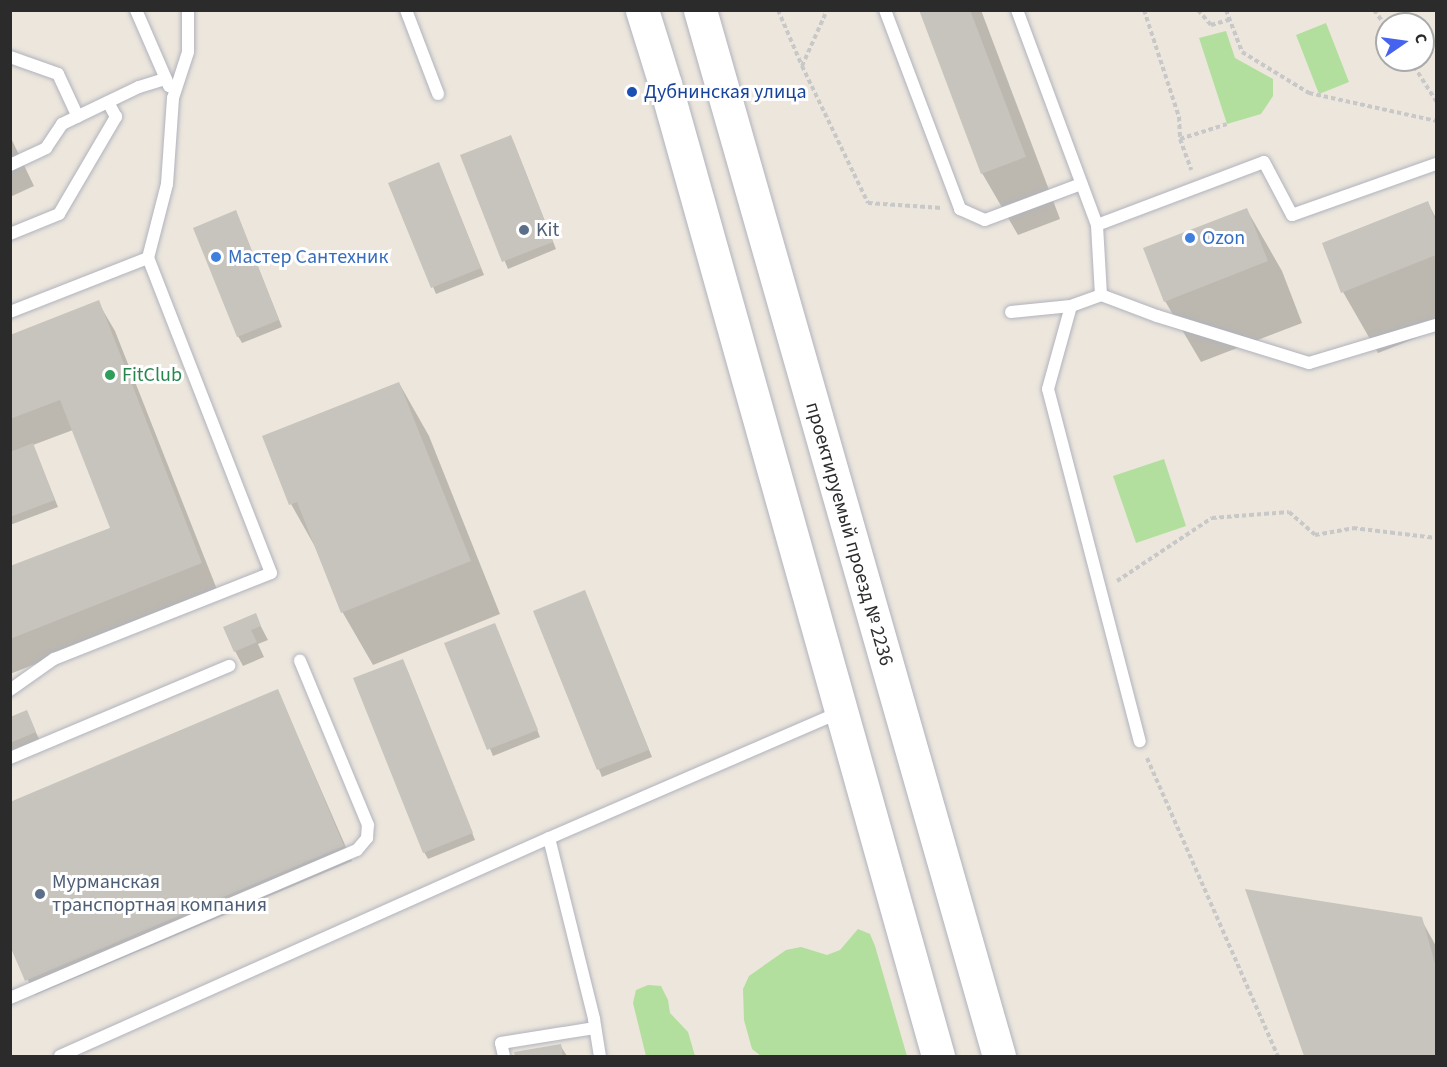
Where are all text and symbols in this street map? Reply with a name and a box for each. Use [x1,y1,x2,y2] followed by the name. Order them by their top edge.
[1375,12,1435,72] north arrow
[1409,31,1432,45] text: С
[644,80,807,104] place label: Дубнинская улица
[625,85,639,99] marker: Дубнинская улица
[536,218,559,242] place label: Kit
[517,223,531,237] marker: Kit
[1202,226,1245,250] place label: Ozon
[1183,231,1197,245] marker: Ozon
[228,245,388,269] place label: Мастер Сантехник
[209,250,223,264] marker: Мастер Сантехник
[122,363,182,387] place label: FitClub
[103,368,117,382] marker: FitClub
[800,400,898,668] street label: проектируемый проезд № 2236
[52,870,267,917] place label: Мурманская транспортная компания
[33,887,47,901] marker: Мурманская транспортная компания

